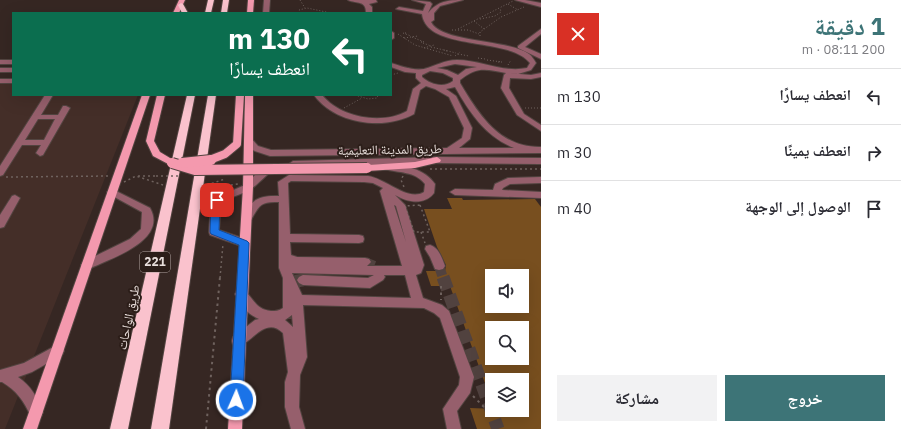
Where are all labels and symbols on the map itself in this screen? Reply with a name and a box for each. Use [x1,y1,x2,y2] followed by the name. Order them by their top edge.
[338,140,442,159] street label: طريق المدينة التعليمية
[200,183,234,217] pin
[140,252,170,272] road number: 221
[113,283,144,351] street label: طريق الواحات
[215,379,257,421] position arrow

